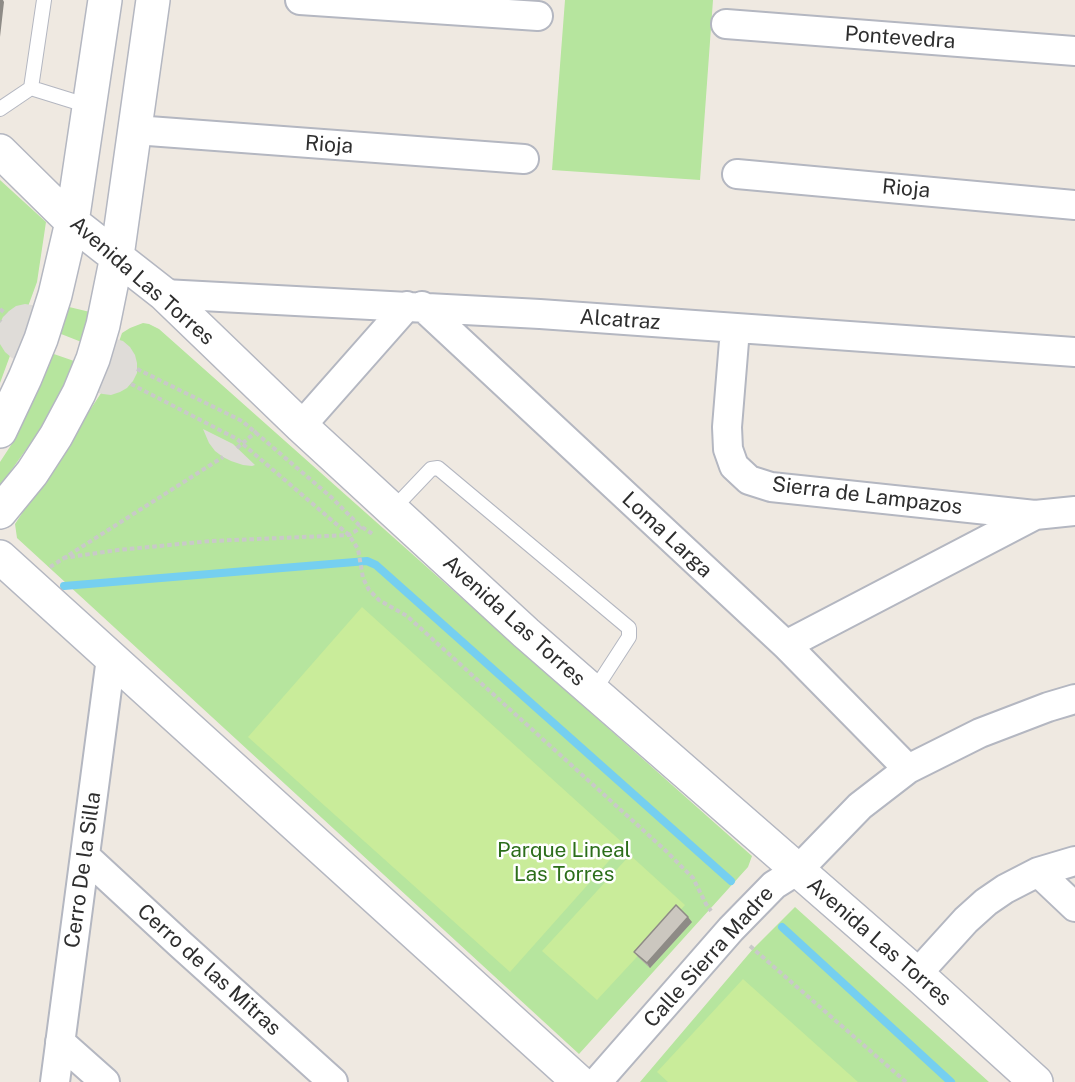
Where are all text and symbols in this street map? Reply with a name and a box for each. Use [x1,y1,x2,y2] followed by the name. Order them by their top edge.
[844,22,956,54] street label: Pontevedra
[304,131,354,159] street label: Rioja
[881,174,931,204] street label: Rioja
[65,211,219,351] street label: Avenida Las Torres
[579,305,661,335] street label: Alcatraz
[770,472,964,520] street label: Sierra de Lampazos
[617,487,717,583] street label: Loma Larga
[438,550,590,692] street label: Avenida Las Torres
[60,790,106,950] street label: Cerro De la Silla
[497,838,631,888] park label: Parque Lineal Las Torres
[802,872,956,1012] street label: Avenida Las Torres
[639,881,779,1033] street label: Calle Sierra Madre
[132,899,286,1041] street label: Cerro de las Mitras

